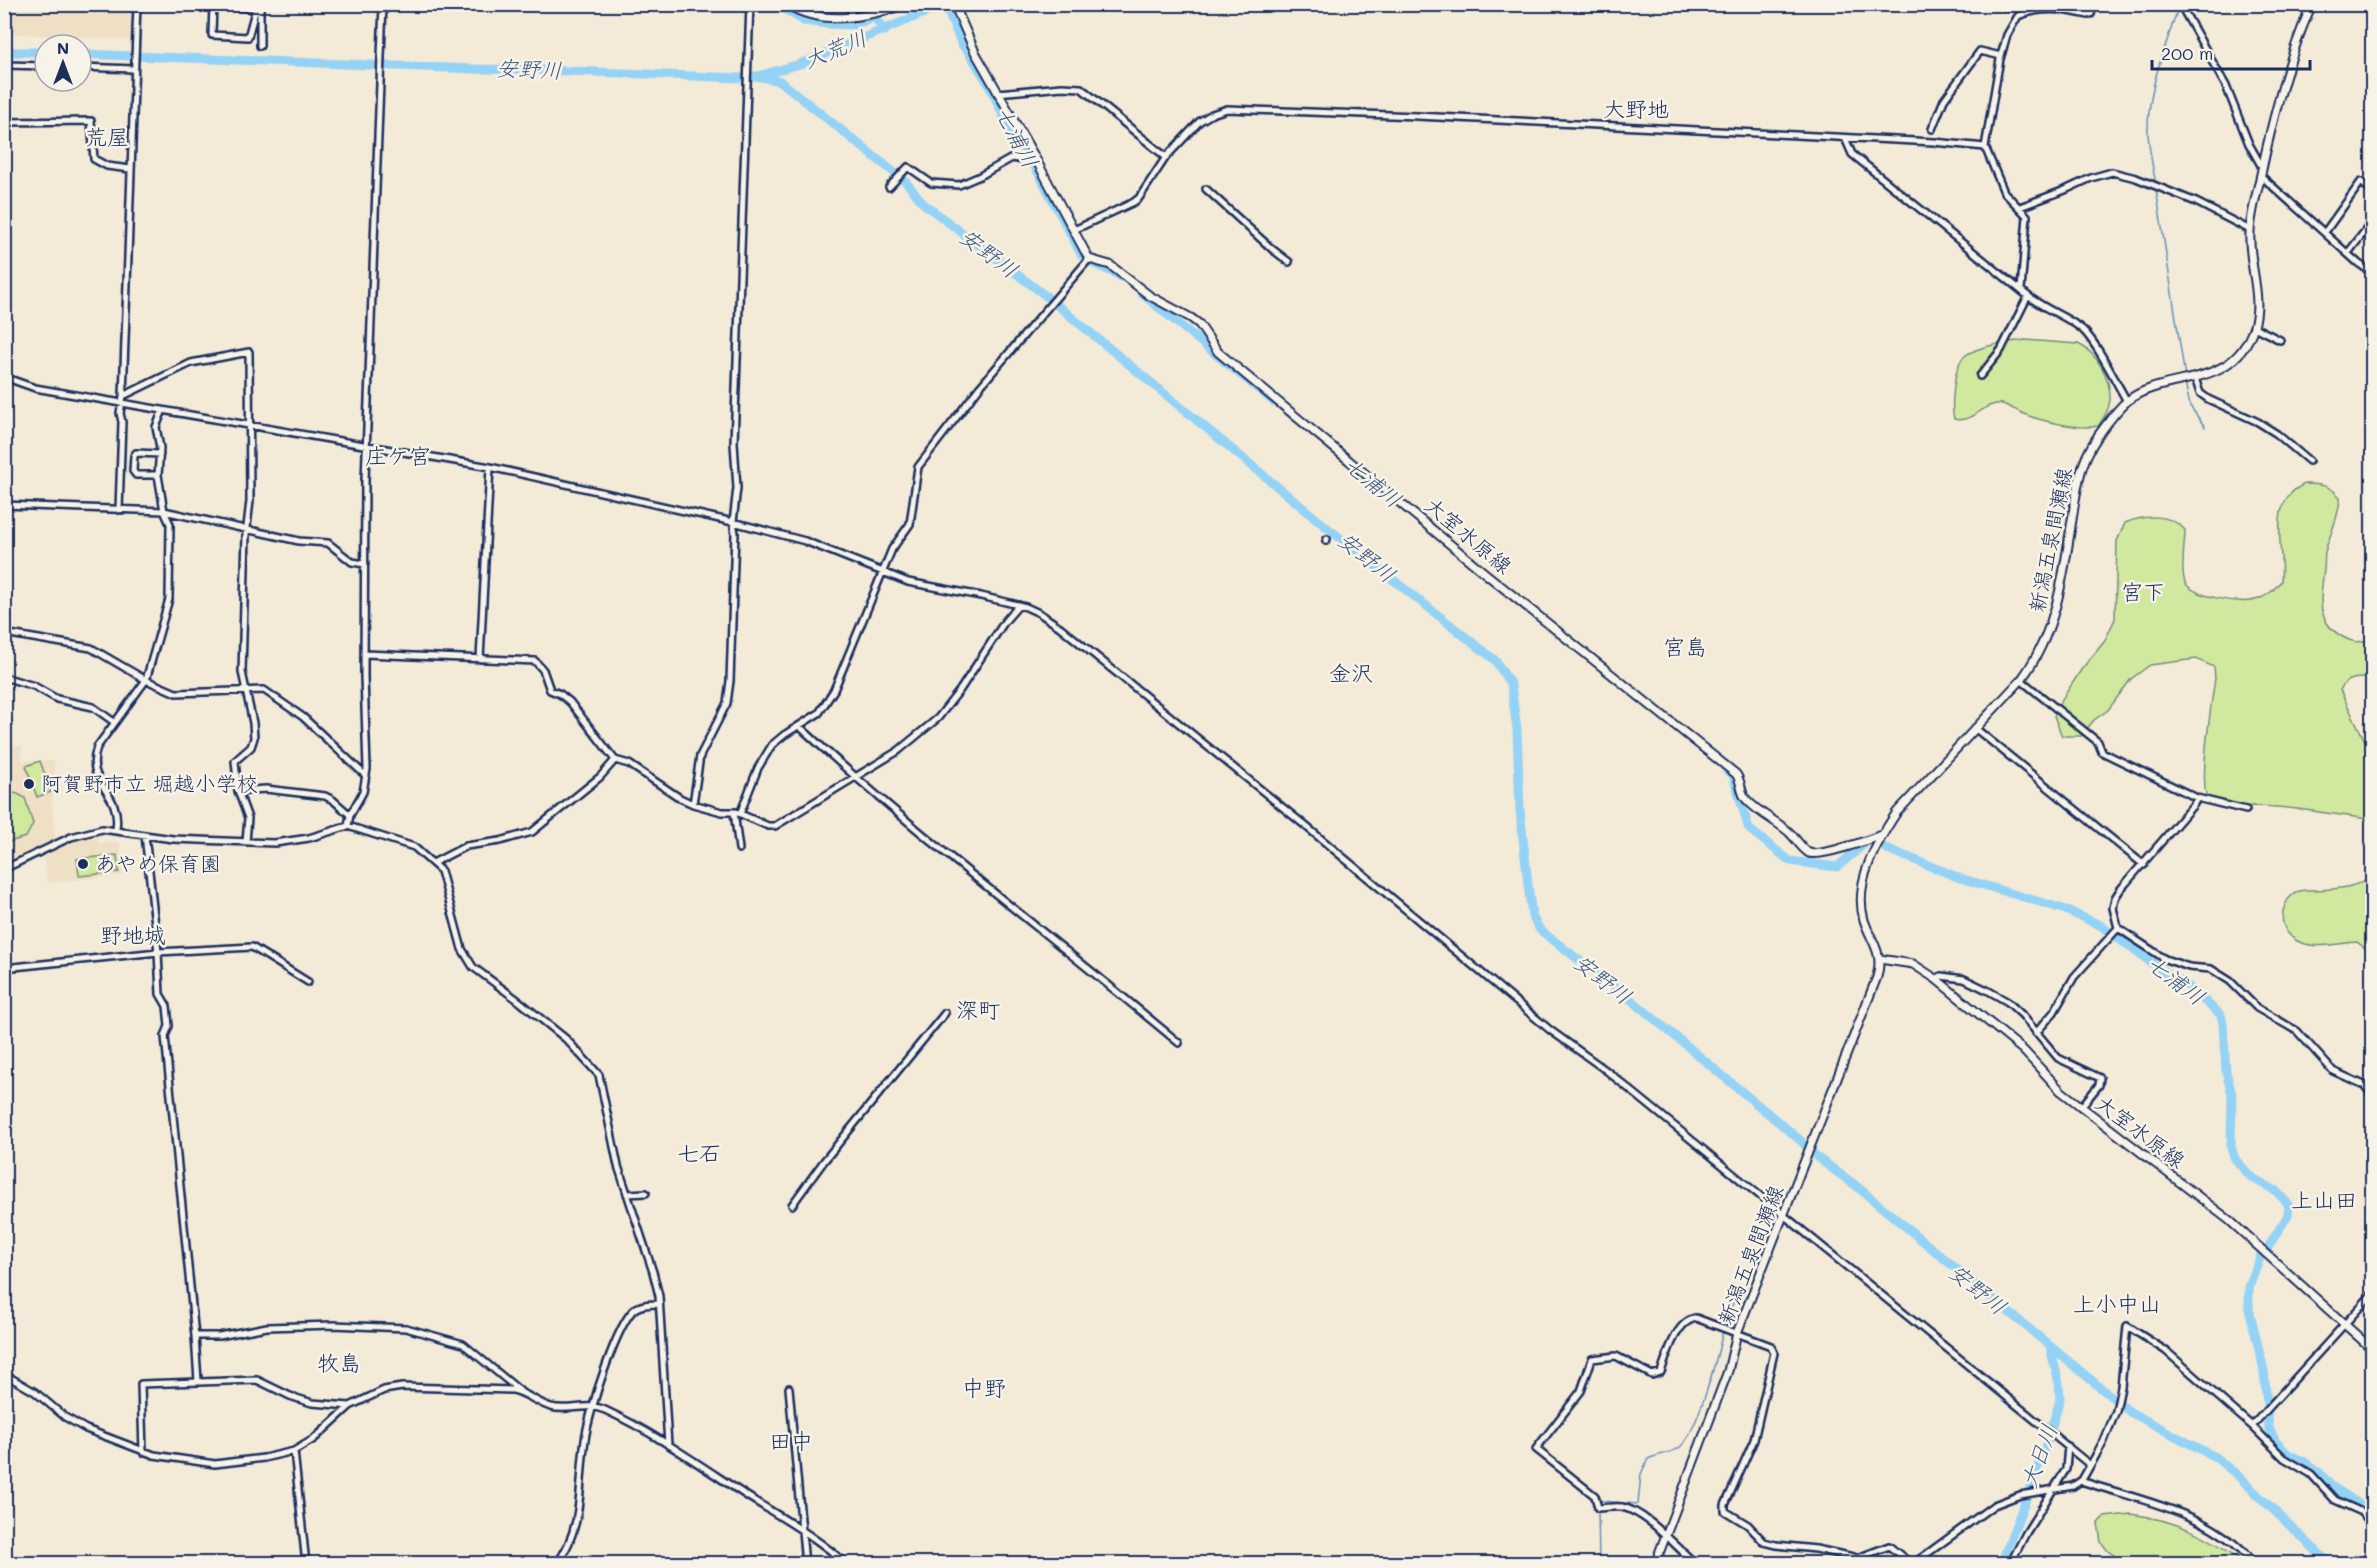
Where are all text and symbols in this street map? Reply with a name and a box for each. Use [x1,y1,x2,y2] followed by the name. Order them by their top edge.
[799,23,871,74] water label: 大荒川
[33,33,93,93] north arrow
[2152,33,2310,71] scale bar
[57,37,69,58] text: N
[2161,41,2213,65] text: 200 m
[496,53,563,84] water label: 安野川
[1603,94,1669,123] district label: 大野地
[989,101,1046,173] water label: 七浦川
[85,122,129,151] district label: 荒屋
[954,221,1024,284] water label: 安野川
[365,441,431,470] district label: 庄ケ宮
[1339,450,1408,514] water label: 七浦川
[2022,465,2077,614] street label: 新潟五泉間瀬線
[1420,491,1518,579] street label: 大室水原線
[1333,525,1402,589] water label: 安野川
[2121,577,2165,606] district label: 宮下
[1663,632,1707,661] district label: 宮島
[1329,658,1373,687] district label: 金沢
[41,769,258,796] place label: 阿賀野市立 堀越小学校
[22,777,36,791] marker: 阿賀野市立 堀越小学校
[95,849,221,876] place label: あやめ保育園
[76,857,90,871] marker: あやめ保育園
[100,920,166,949] district label: 野地城
[1568,947,1638,1010] water label: 安野川
[2141,948,2211,1011] water label: 七浦川
[956,995,1000,1024] district label: 深町
[2091,1088,2191,1173] street label: 大室水原線
[677,1138,721,1167] district label: 七石
[1711,1181,1789,1328] street label: 新潟五泉間瀬線
[2291,1185,2357,1214] district label: 上山田
[1944,1257,2013,1321] water label: 安野川
[2073,1289,2161,1318] district label: 上小中山
[317,1348,361,1377] district label: 牧島
[962,1373,1006,1402] district label: 中野
[2014,1420,2063,1492] water label: 大日川
[769,1426,813,1455] district label: 田中

